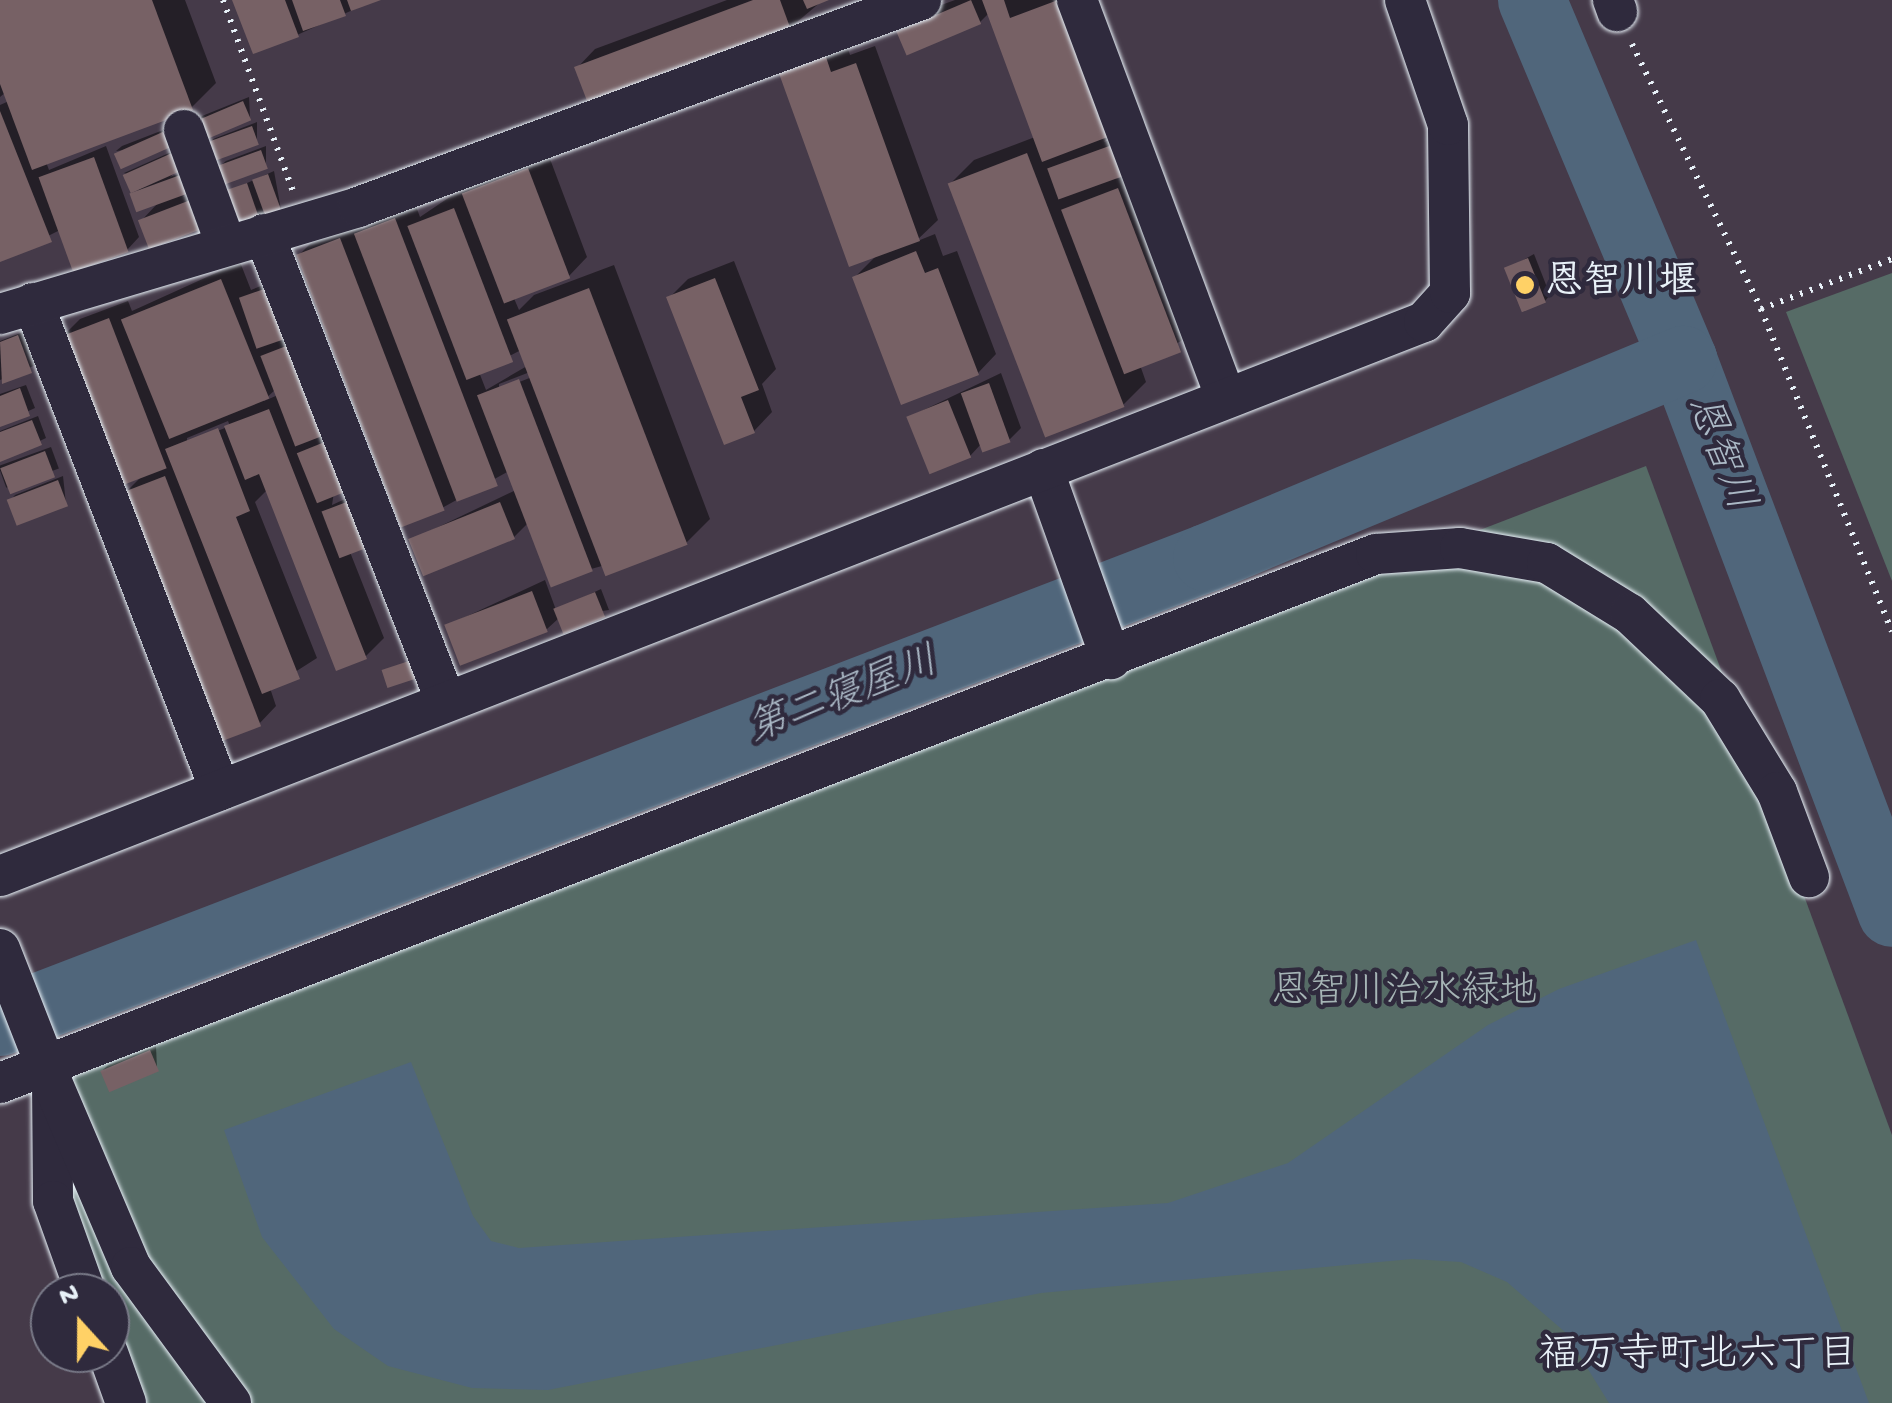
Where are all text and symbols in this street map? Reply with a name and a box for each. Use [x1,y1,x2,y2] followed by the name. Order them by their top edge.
[1545,262,1697,308] place label: 恩智川堰
[1514,274,1536,296] marker: 恩智川堰
[1674,389,1762,519] water label: 恩智川
[742,640,946,756] water label: 第二寝屋川
[1271,972,1537,1018] park label: 恩智川治水緑地
[30,1273,130,1373] north arrow
[55,1278,84,1315] text: N
[1538,1334,1858,1382] district label: 福万寺町北六丁目

